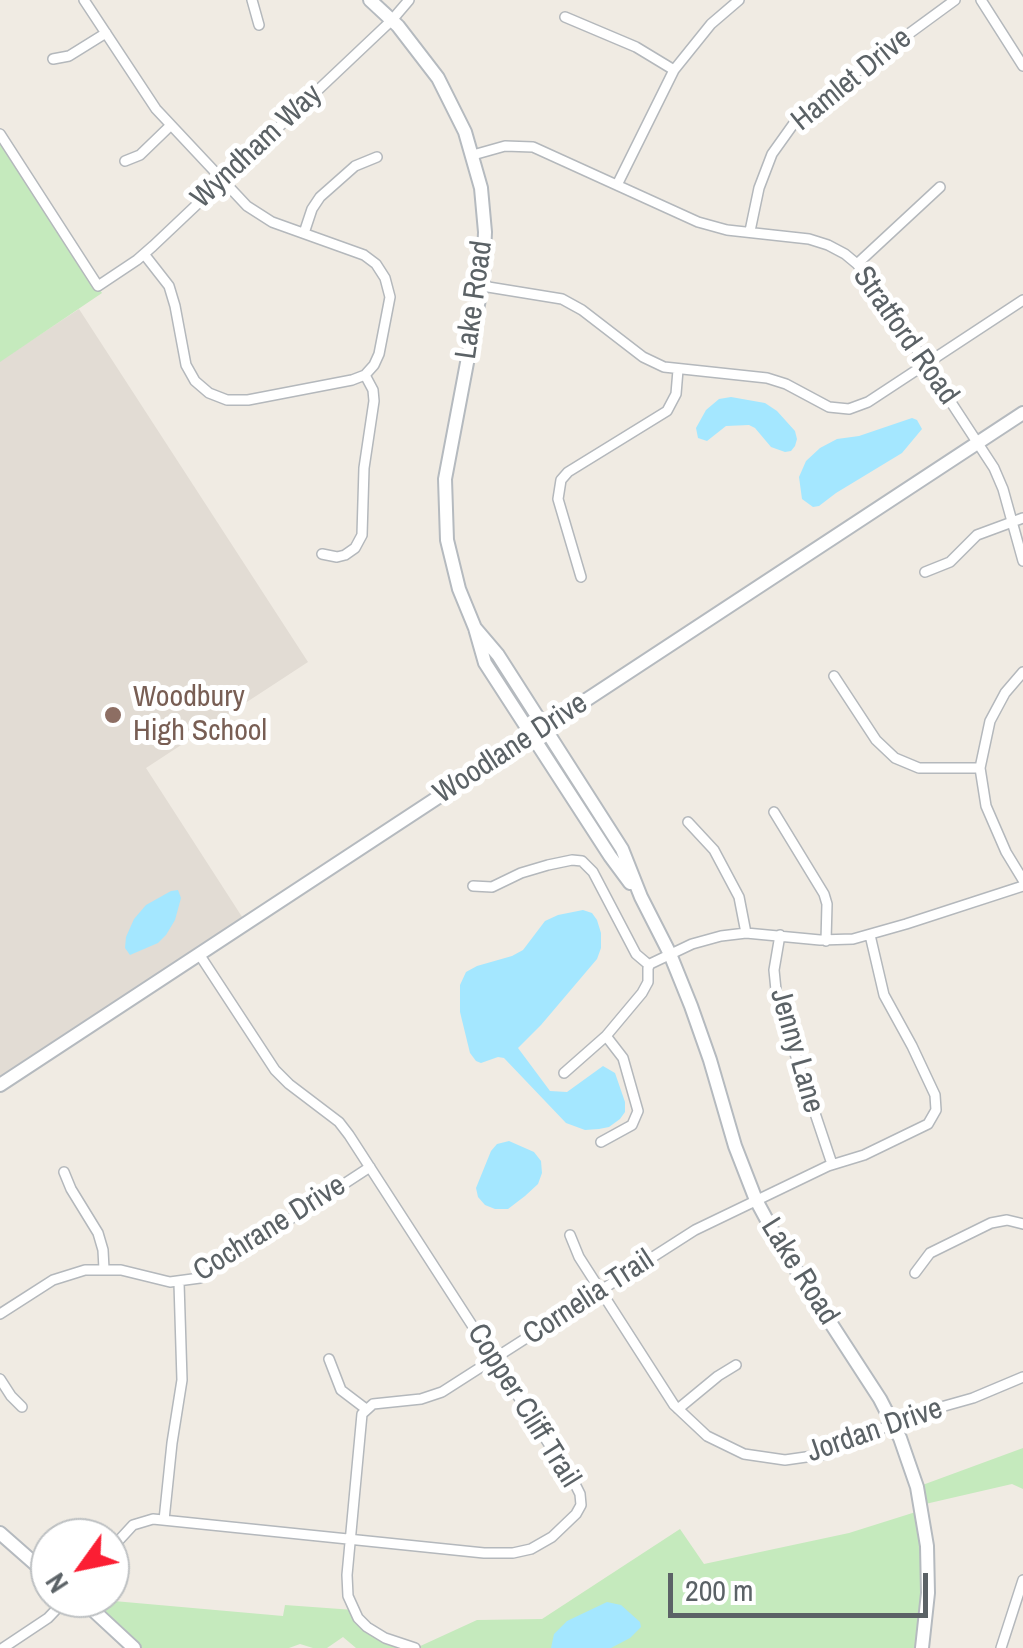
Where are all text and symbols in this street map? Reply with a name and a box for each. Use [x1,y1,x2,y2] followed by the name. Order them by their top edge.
[785,21,919,139] street label: Hamlet Drive
[184,77,330,217] street label: Wyndham Way
[449,239,501,361] street label: Lake Road
[844,260,966,412] street label: Stratford Road
[133,680,267,750] place label: Woodbury High School
[427,686,595,812] street label: Woodlane Drive
[102,704,124,726] marker: Woodbury High School
[761,985,831,1117] street label: Jenny Lane
[187,1168,353,1290] street label: Cochrane Drive
[752,1212,846,1332] street label: Lake Road
[517,1243,661,1353] street label: Cornelia Trail
[458,1318,588,1494] street label: Copper Cliff Trail
[803,1391,947,1471] street label: Jordan Drive
[30,1518,130,1618] north arrow
[673,1553,933,1615] scale bar
[36,1566,77,1601] text: N
[685,1570,753,1610] text: 200 m

